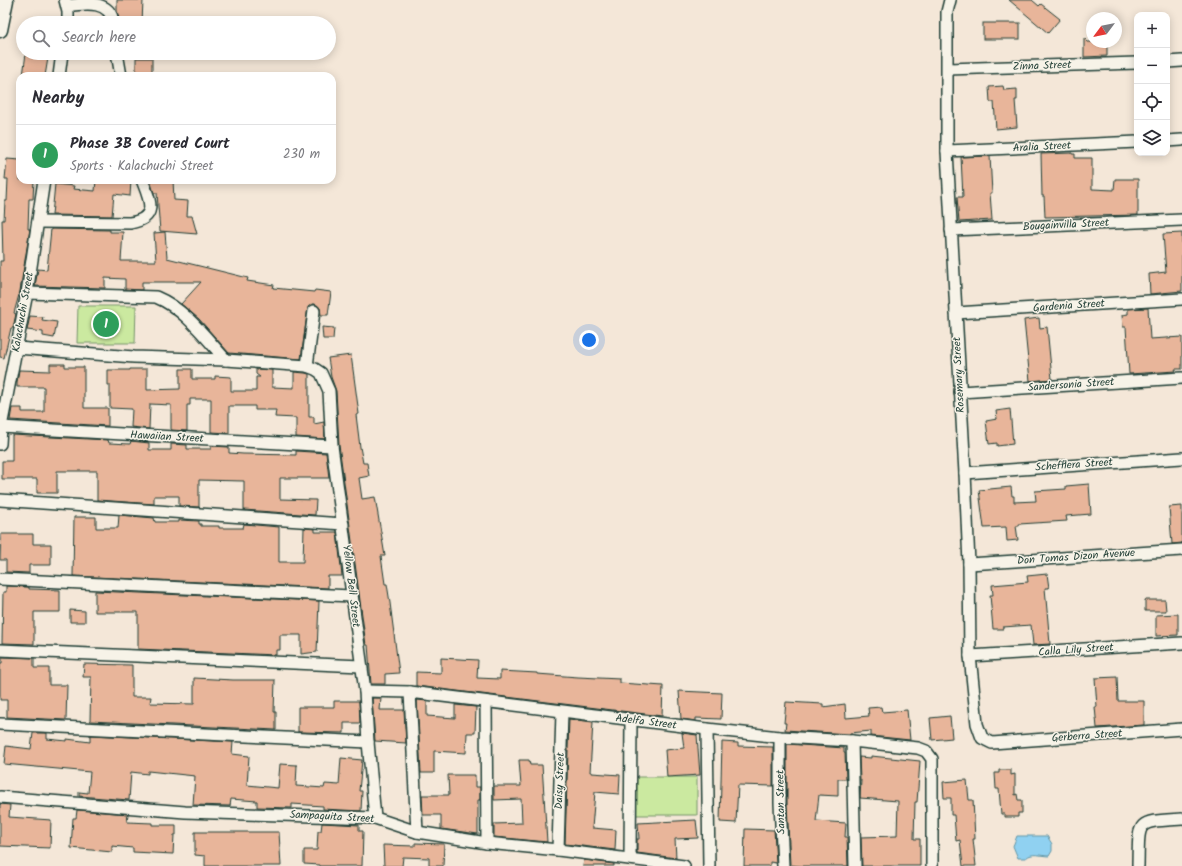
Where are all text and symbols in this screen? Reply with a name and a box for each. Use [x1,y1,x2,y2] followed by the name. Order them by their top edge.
[1086,12,1122,48] north arrow
[1134,12,1170,156] map controls
[1134,12,1170,48] button: +
[16,16,336,60] search box
[62,26,136,50] text: Search here
[30,27,52,49] icon: search
[1134,48,1170,84] button: −
[1012,56,1072,76] street label: Zinna Street
[1134,84,1170,120] button: locate
[32,85,84,112] text: Nearby
[1134,120,1170,156] button: layers
[70,132,230,156] text: Phase 3B Covered Court
[1012,136,1072,158] street label: Aralia Street
[43,144,47,165] text: 1
[283,144,320,165] text: 230 m
[70,156,213,177] text: Sports · Kalachuchi Street
[1022,214,1110,236] street label: Bougainvilla Street
[7,270,39,354] street label: Kalachuchi Street
[1032,294,1106,317] street label: Gardenia Street
[93,309,119,339] pin: 1
[579,330,599,350] your location
[948,336,970,413] street label: Rosemary Street
[1027,373,1116,397] street label: Sandersonia Street
[130,426,205,448] street label: Hawaiian Street
[1035,453,1114,477] street label: Schefflera Street
[337,544,365,629] street label: Yellow Bell Street
[1016,544,1136,570] street label: Don Tomas Dizon Avenue
[1038,638,1115,662] street label: Calla Lily Street
[614,709,678,735] street label: Adelfa Street
[1051,725,1124,747] street label: Gerberra Street
[550,751,570,810] street label: Daisy Street
[771,769,791,834] street label: Santan Street
[289,806,376,828] street label: Sampaguita Street

